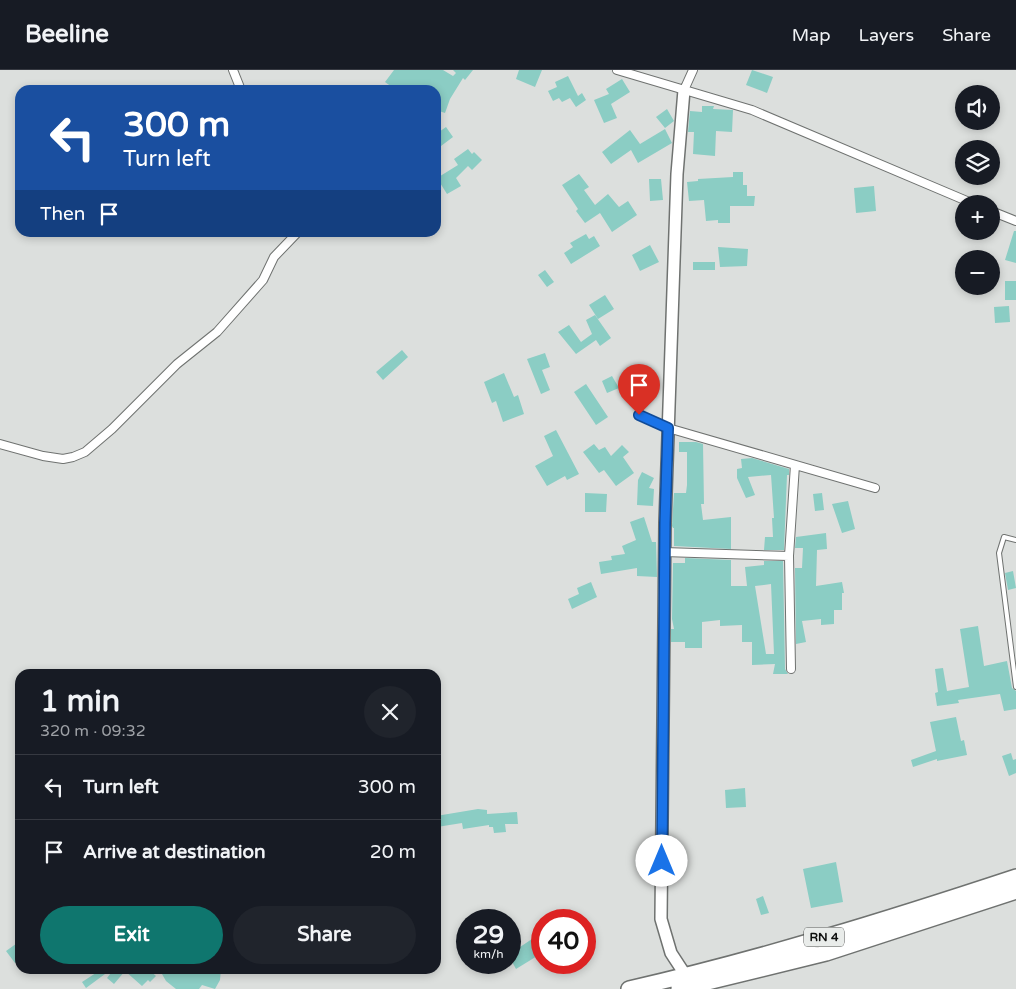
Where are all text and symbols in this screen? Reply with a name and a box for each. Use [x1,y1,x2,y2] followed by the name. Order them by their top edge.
[25,20,109,49] text: Beeline
[792,24,831,46] text: Map
[859,24,914,46] text: Layers
[942,24,991,46] text: Share
[955,85,1000,295] map controls
[955,85,1000,130] button: sound
[123,104,230,146] text: 300 m
[40,105,105,170] icon: left
[955,140,1000,185] button: layers
[123,146,211,172] text: Turn left
[955,195,1000,240] button: +
[95,200,123,228] icon: arrive
[40,203,85,225] text: Then
[955,250,1000,295] button: −
[618,364,660,415] pin
[625,371,653,399] icon: arrive
[40,683,120,720] text: 1 min
[364,686,416,738] button: close
[40,721,146,741] text: 320 m · 09:32
[40,773,68,801] icon: left
[83,776,159,798] text: Turn left
[358,776,416,798] text: 300 m
[635,834,687,886] position arrow
[40,838,68,866] icon: arrive
[83,841,266,863] text: Arrive at destination
[370,841,416,863] text: 20 m
[40,906,223,964] button: Exit
[233,906,416,964] button: Share
[531,909,596,974] speed limit sign: 40
[473,920,504,950] text: 29
[804,928,844,946] road number: RN 4
[473,947,504,961] text: km/h

